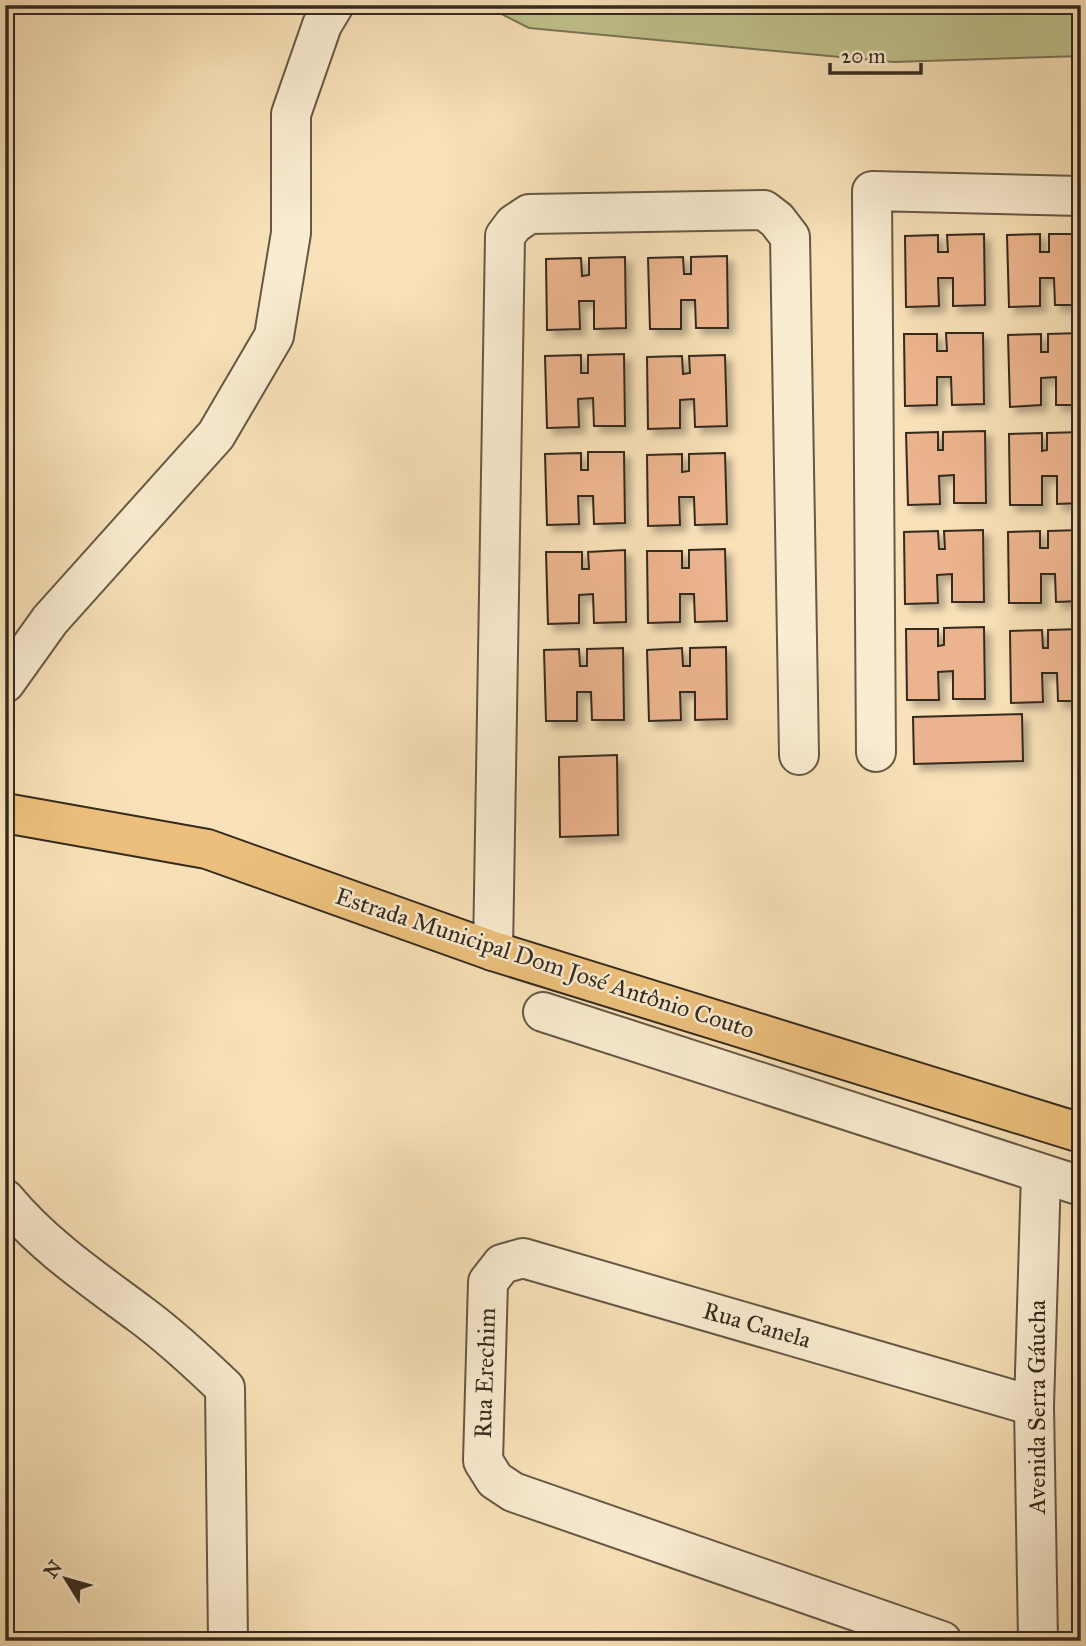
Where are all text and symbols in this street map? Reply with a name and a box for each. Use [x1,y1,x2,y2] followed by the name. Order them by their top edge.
[830,32,922,76] scale bar
[841,43,886,69] text: 20 m
[332,881,758,1045] street label: Estrada Municipal Dom José Antônio Couto
[700,1295,815,1355] street label: Rua Canela
[1022,1299,1052,1515] street label: Avenida Serra Gáucha
[468,1307,502,1439] street label: Rua Erechim
[32,1544,102,1614] north arrow
[39,1556,67,1582] text: N

